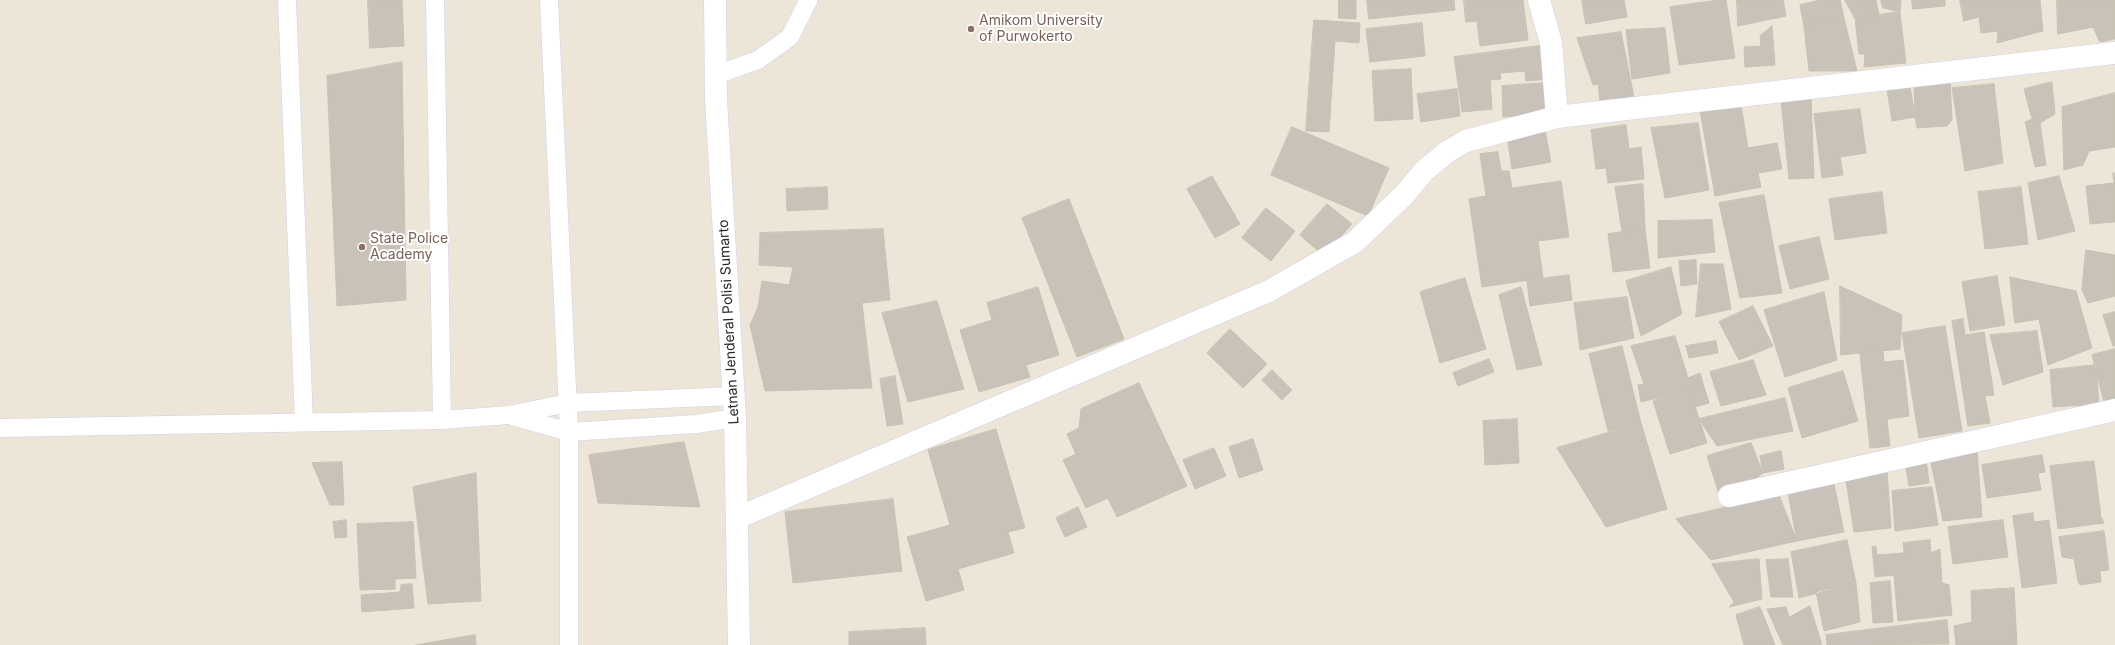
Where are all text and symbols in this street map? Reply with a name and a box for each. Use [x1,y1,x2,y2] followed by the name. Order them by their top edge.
[979,13,1103,46] place label: Amikom University of Purwokerto
[966,24,976,34] marker: Amikom University of Purwokerto
[715,219,743,425] street label: Letnan Jenderal Polisi Sumarto
[370,231,448,264] place label: State Police Academy
[357,242,367,252] marker: State Police Academy

